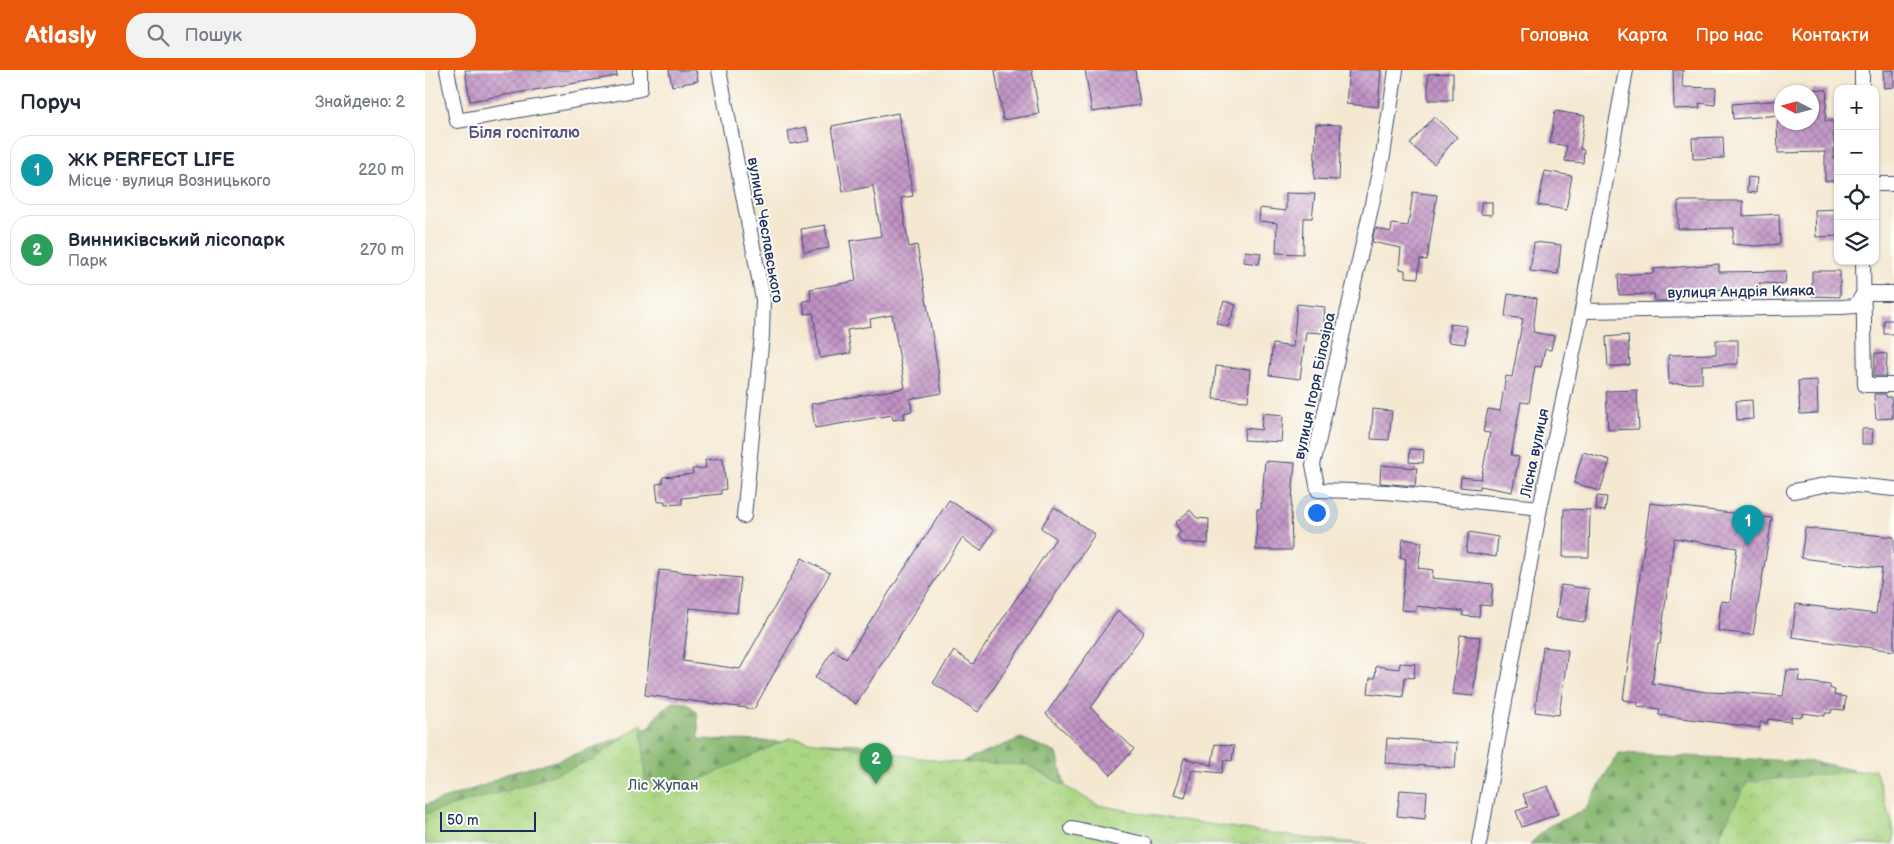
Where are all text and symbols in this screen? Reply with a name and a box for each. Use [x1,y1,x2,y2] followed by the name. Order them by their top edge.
[126,13,476,58] search box
[25,21,96,50] text: Atlasly
[144,21,172,49] icon: search
[184,24,242,47] text: Пошук
[1520,25,1589,46] text: Головна
[1617,25,1668,46] text: Карта
[1696,25,1763,46] text: Про нас
[1791,25,1869,46] text: Контакти
[1774,85,1819,130] north arrow
[1834,85,1879,265] map controls
[1834,85,1879,130] button: +
[20,90,81,115] text: Поруч
[315,93,405,112] text: Знайдено: 2
[468,124,580,143] district label: Біля госпіталю
[1834,130,1879,175] button: −
[68,149,235,172] text: ЖК PERFECT LIFE
[743,156,787,304] street label: вулиця Чеславського
[34,161,40,180] text: 1
[358,161,404,180] text: 220 m
[68,172,271,191] text: Місце · вулиця Возницького
[1834,175,1879,220] button: locate
[1834,220,1879,265] button: layers
[68,229,284,252] text: Винниківський лісопарк
[32,241,42,260] text: 2
[360,241,404,260] text: 270 m
[68,252,107,271] text: Парк
[1667,281,1815,303] street label: вулиця Андрія Кияка
[1290,311,1340,461] street label: вулиця Ігоря Білозіра
[1516,407,1554,500] street label: Лісна вулиця
[1304,500,1330,526] your location
[1732,505,1764,546] pin: 1
[860,743,892,784] pin: 2
[627,776,698,795] park label: Ліс Жупан
[440,809,536,832] scale bar
[447,812,479,829] text: 50 m

